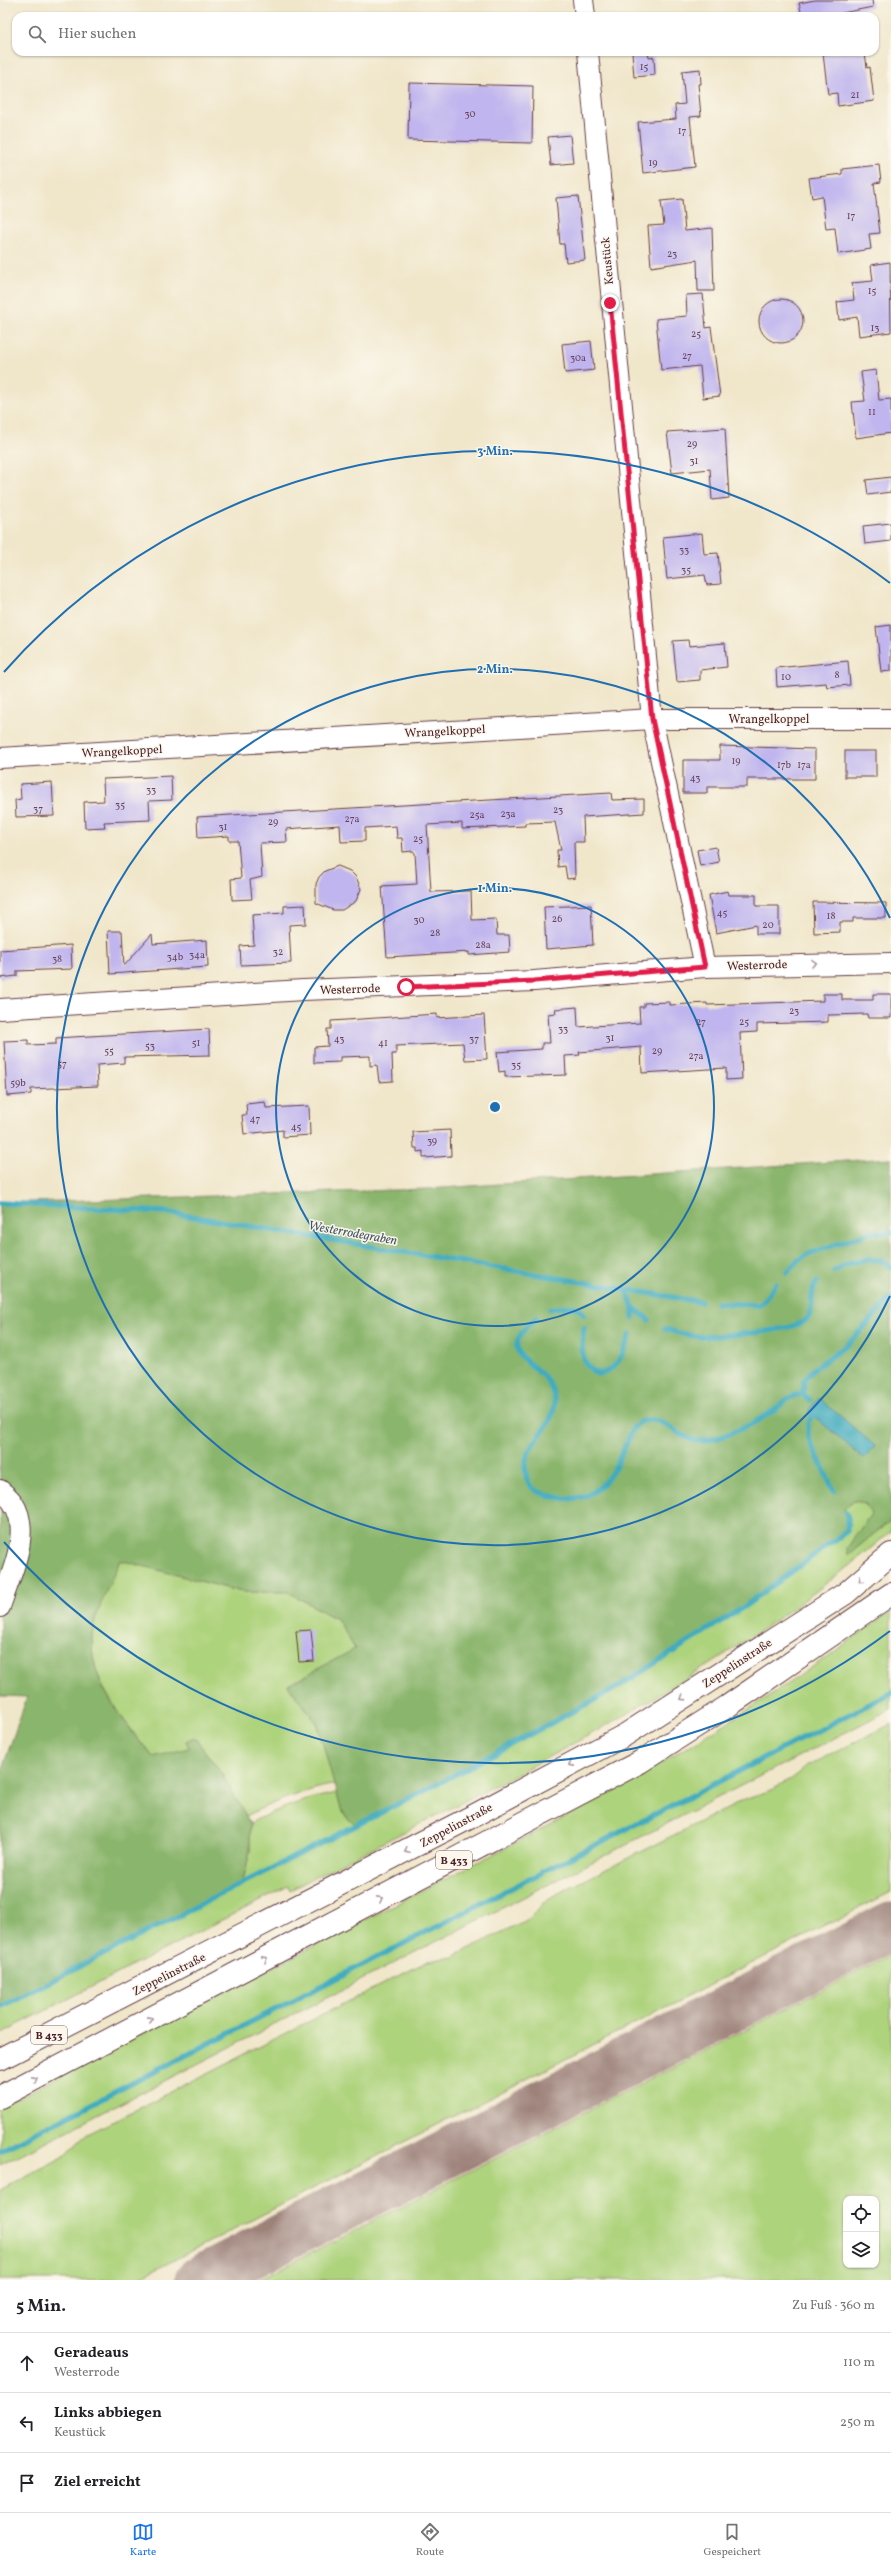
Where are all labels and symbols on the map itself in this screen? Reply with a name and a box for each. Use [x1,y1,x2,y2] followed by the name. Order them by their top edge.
[640,60,649,74] house number: 15
[850,88,860,102] house number: 21
[465,107,475,121] house number: 30
[678,124,687,138] house number: 17
[648,156,658,170] house number: 19
[847,209,856,223] house number: 17
[598,236,618,285] street label: Keustück
[667,247,677,261] house number: 23
[868,284,877,298] house number: 15
[601,294,619,312] route end
[870,321,880,335] house number: 13
[691,327,701,341] house number: 25
[682,349,692,363] house number: 27
[570,351,586,365] house number: 30a
[868,405,876,419] house number: 11
[687,437,697,451] house number: 29
[477,444,513,460] text: 3 Min.
[689,454,699,468] house number: 31
[679,543,689,557] house number: 33
[681,563,691,577] house number: 35
[477,662,513,678] text: 2 Min.
[834,668,840,682] house number: 8
[781,670,791,684] house number: 10
[729,712,810,728] street label: Wrangelkoppel
[404,722,486,742] street label: Wrangelkoppel
[81,742,163,762] street label: Wrangelkoppel
[731,754,741,768] house number: 19
[777,758,792,772] house number: 17b
[797,758,811,772] house number: 17a
[690,771,700,785] house number: 43
[146,783,156,797] house number: 33
[115,798,125,812] house number: 35
[33,802,43,816] house number: 37
[553,803,563,817] house number: 23
[500,807,516,821] house number: 23a
[469,808,485,822] house number: 25a
[345,812,359,826] house number: 27a
[268,815,278,829] house number: 29
[218,820,228,834] house number: 31
[413,832,423,846] house number: 25
[478,881,512,897] text: 1 Min.
[717,906,727,920] house number: 45
[827,909,835,923] house number: 18
[552,912,562,926] house number: 26
[414,913,424,927] house number: 30
[762,918,774,932] house number: 20
[430,926,440,940] house number: 28
[475,938,491,952] house number: 28a
[273,945,283,959] house number: 32
[189,948,205,962] house number: 34a
[167,950,184,964] house number: 34b
[52,952,62,966] house number: 38
[726,957,788,975] street label: Westerrode
[811,959,817,967] one-way arrow
[397,978,415,996] route start
[319,981,381,999] street label: Westerrode
[789,1004,799,1018] house number: 23
[696,1015,706,1029] house number: 27
[739,1015,749,1029] house number: 25
[558,1022,568,1036] house number: 33
[605,1031,615,1045] house number: 31
[334,1032,344,1046] house number: 43
[469,1032,479,1046] house number: 37
[192,1036,200,1050] house number: 51
[378,1036,388,1050] house number: 41
[145,1039,155,1053] house number: 53
[104,1044,114,1058] house number: 55
[652,1044,662,1058] house number: 29
[689,1049,703,1063] house number: 27a
[57,1057,67,1071] house number: 57
[511,1058,521,1072] house number: 35
[10,1076,26,1090] house number: 59b
[488,1100,502,1114] centre of rings
[250,1112,261,1126] house number: 47
[291,1120,301,1134] house number: 45
[427,1134,437,1148] house number: 39
[307,1217,399,1251] water label: Westerrodegraben
[859,1575,866,1582] one-way arrow
[700,1635,776,1692] street label: Zeppelinstraße
[680,1693,687,1700] one-way arrow
[568,1759,575,1766] one-way arrow
[417,1800,496,1852] street label: Zeppelinstraße
[403,1846,411,1853] one-way arrow
[436,1851,472,1869] road number: B 433
[376,1896,384,1904] one-way arrow
[130,1949,209,2000] street label: Zeppelinstraße
[261,1956,268,1964] one-way arrow
[146,2016,153,2024] one-way arrow
[31,2026,67,2044] road number: B 433
[30,2076,38,2084] one-way arrow

